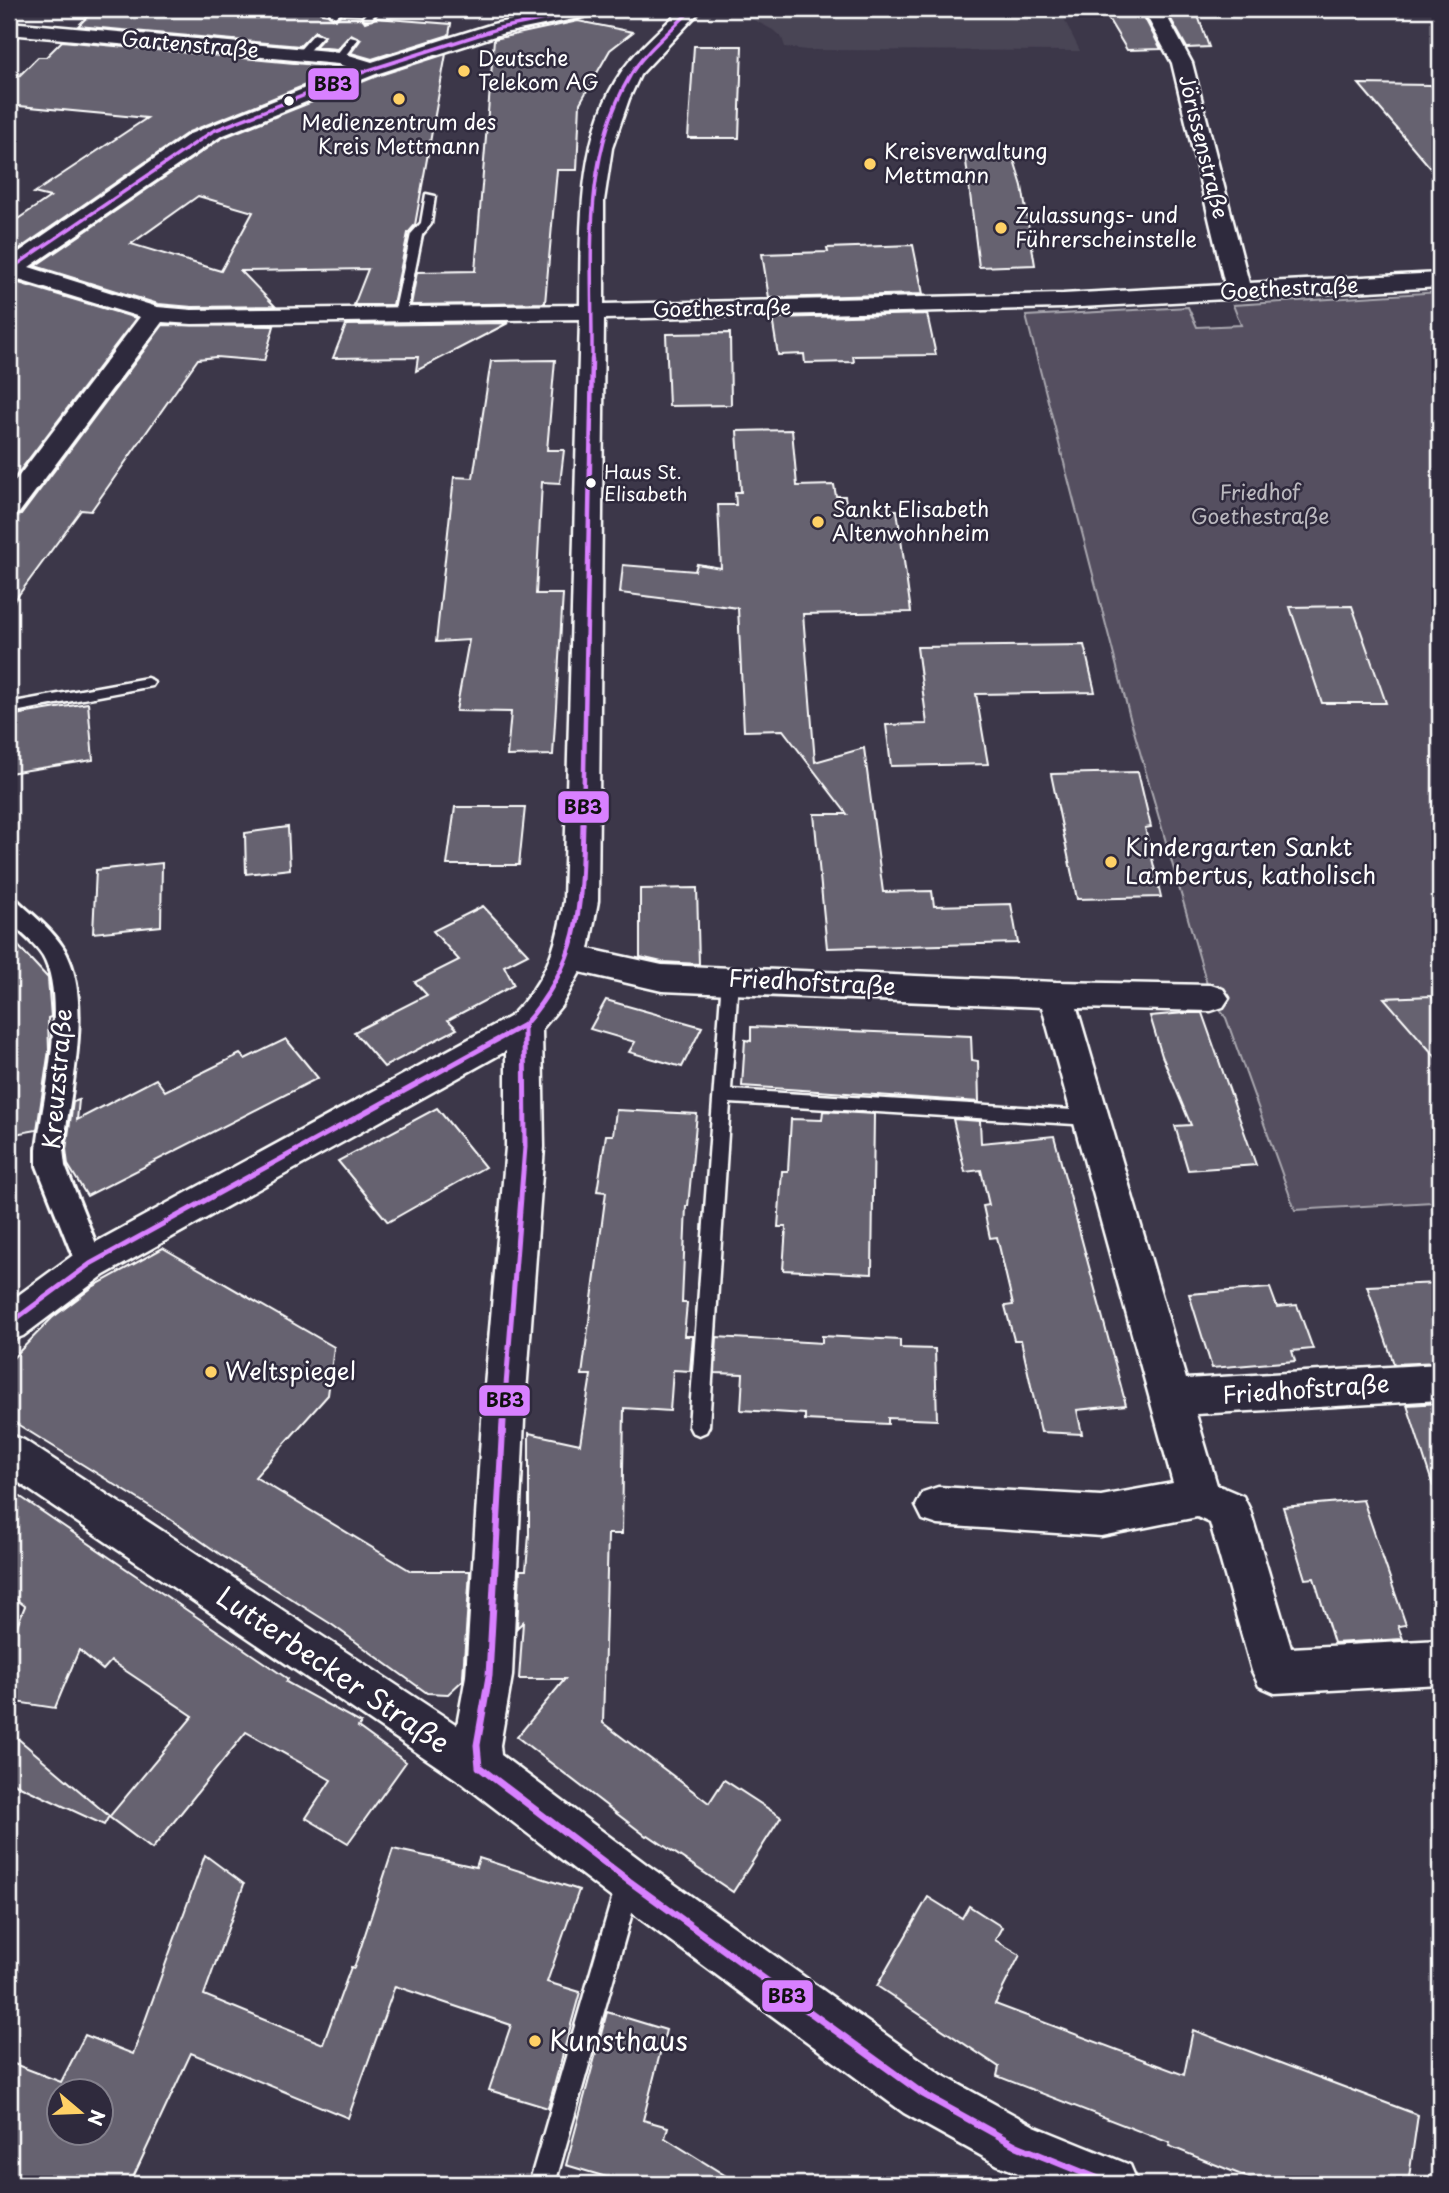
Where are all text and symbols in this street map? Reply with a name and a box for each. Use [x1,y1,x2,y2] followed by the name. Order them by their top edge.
[120,21,260,65] street label: Gartenstraße
[478,41,599,97] place label: Deutsche Telekom AG
[456,63,472,79] marker: Deutsche Telekom AG
[307,67,360,101] line badge: BB3
[314,69,352,97] text: BB3
[1172,71,1238,222] street label: Jörissenstraße
[391,91,407,107] marker: Medienzentrum des Kreis Mettmann
[282,94,296,108] unlabelled marker
[302,105,496,161] place label: Medienzentrum des Kreis Mettmann
[884,134,1048,190] place label: Kreisverwaltung Mettmann
[862,156,878,172] marker: Kreisverwaltung Mettmann
[1015,198,1197,254] place label: Zulassungs- und Führerscheinstelle
[993,220,1009,236] marker: Zulassungs- und Führerscheinstelle
[1219,267,1359,307] street label: Goethestraße
[652,290,792,324] street label: Goethestraße
[604,457,688,507] place label: Haus St. Elisabeth
[1191,475,1329,531] park label: Friedhof Goethestraße
[584,476,598,490] marker: Haus St. Elisabeth
[832,492,990,548] place label: Sankt Elisabeth Altenwohnheim
[810,514,826,530] marker: Sankt Elisabeth Altenwohnheim
[557,790,610,824] line badge: BB3
[564,792,602,820] text: BB3
[1125,828,1376,892] place label: Kindergarten Sankt Lambertus, katholisch
[1103,854,1119,870] marker: Kindergarten Sankt Lambertus, katholisch
[728,959,897,1003] street label: Friedhofstraße
[32,1007,80,1151] street label: Kreuzstraße
[225,1352,356,1388] place label: Weltspiegel
[203,1364,219,1380] marker: Weltspiegel
[1221,1364,1391,1412] street label: Friedhofstraße
[478,1384,531,1417] line badge: BB3
[486,1385,524,1413] text: BB3
[208,1574,459,1763] street label: Lutterbecker Straße
[761,1979,814,2013] line badge: BB3
[768,1981,806,2009] text: BB3
[549,2018,688,2061] place label: Kunsthaus
[527,2033,543,2049] marker: Kunsthaus
[46,2078,116,2148] north arrow
[81,2106,113,2130] text: N

